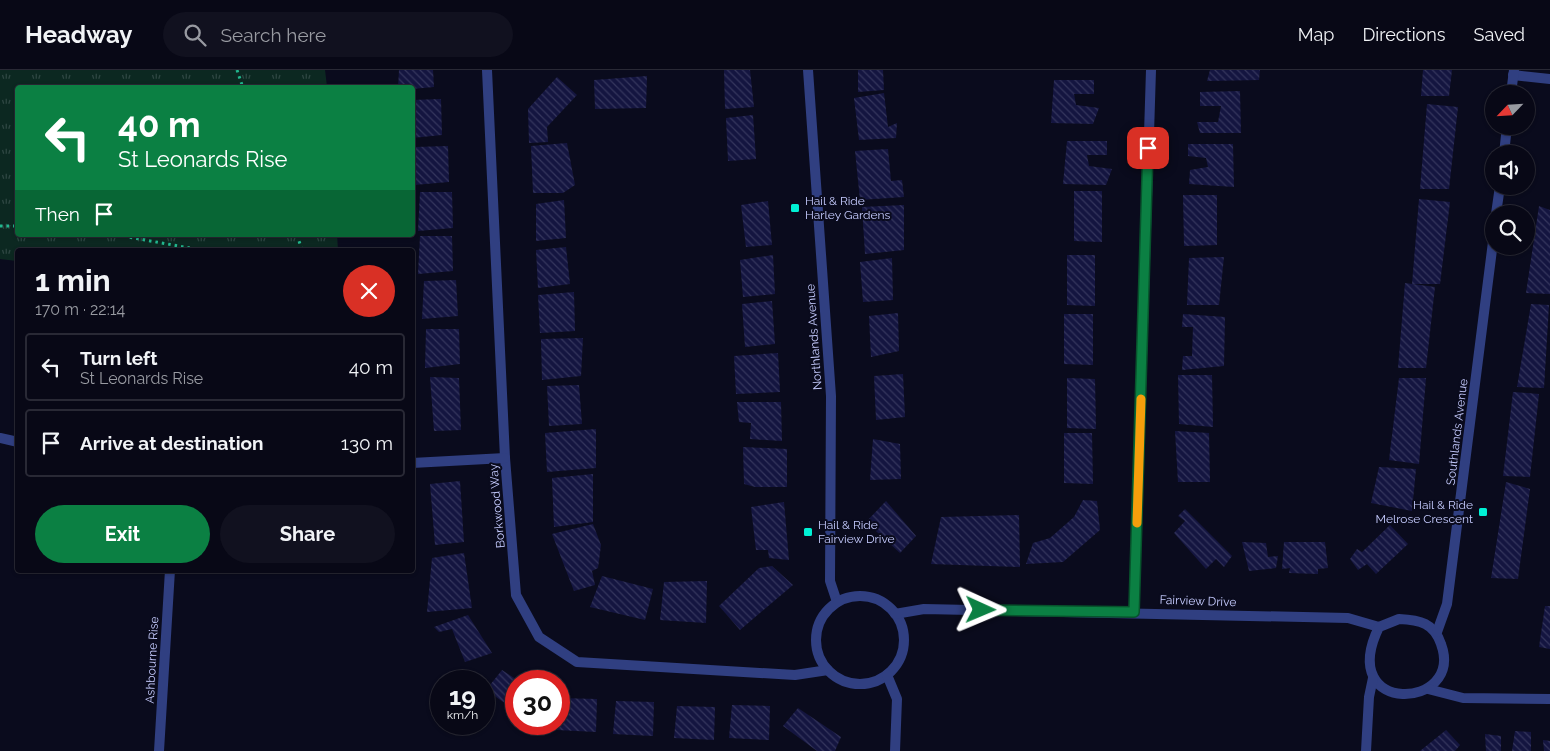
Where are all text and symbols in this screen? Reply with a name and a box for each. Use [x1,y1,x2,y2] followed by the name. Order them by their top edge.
[163,12,513,57] search box
[25,20,133,49] text: Headway
[181,21,209,49] icon: search
[221,24,326,46] text: Search here
[1298,24,1334,45] text: Map
[1362,24,1446,45] text: Directions
[1474,24,1525,45] text: Saved
[1485,85,1535,135] north arrow
[1485,85,1535,255] map controls
[118,104,200,145] text: 40 m
[35,105,100,170] icon: left
[1127,127,1169,169] pin
[1134,134,1162,162] icon: arrive
[1485,145,1535,195] button: sound
[118,146,287,172] text: St Leonards Rise
[805,194,891,222] place label: Hail & Ride Harley Gardens
[90,200,118,228] icon: arrive
[789,202,801,214] marker: Hail & Ride Harley Gardens
[35,203,80,225] text: Then
[1485,205,1535,255] button: search
[35,263,111,298] text: 1 min
[343,265,395,317] button: close
[803,283,825,391] street label: Northlands Avenue
[35,300,125,319] text: 170 m · 22:14
[80,347,157,369] text: Turn left
[37,353,65,381] icon: left
[349,356,393,378] text: 40 m
[80,369,203,388] text: St Leonards Rise
[1444,378,1470,486] street label: Southlands Avenue
[37,429,65,457] icon: arrive
[80,432,264,454] text: Arrive at destination
[341,432,393,454] text: 130 m
[486,463,508,549] street label: Borkwood Way
[1376,498,1473,526] place label: Hail & Ride Melrose Crescent
[35,505,210,563] button: Exit
[220,505,395,563] button: Share
[1477,506,1489,518] marker: Hail & Ride Melrose Crescent
[818,518,895,546] place label: Hail & Ride Fairview Drive
[802,526,814,538] marker: Hail & Ride Fairview Drive
[954,583,1006,635] position arrow
[1159,593,1237,609] street label: Fairview Drive
[143,616,161,704] street label: Ashbourne Rise
[505,670,570,735] speed limit sign: 30
[449,681,476,711] text: 19
[447,708,478,722] text: km/h

